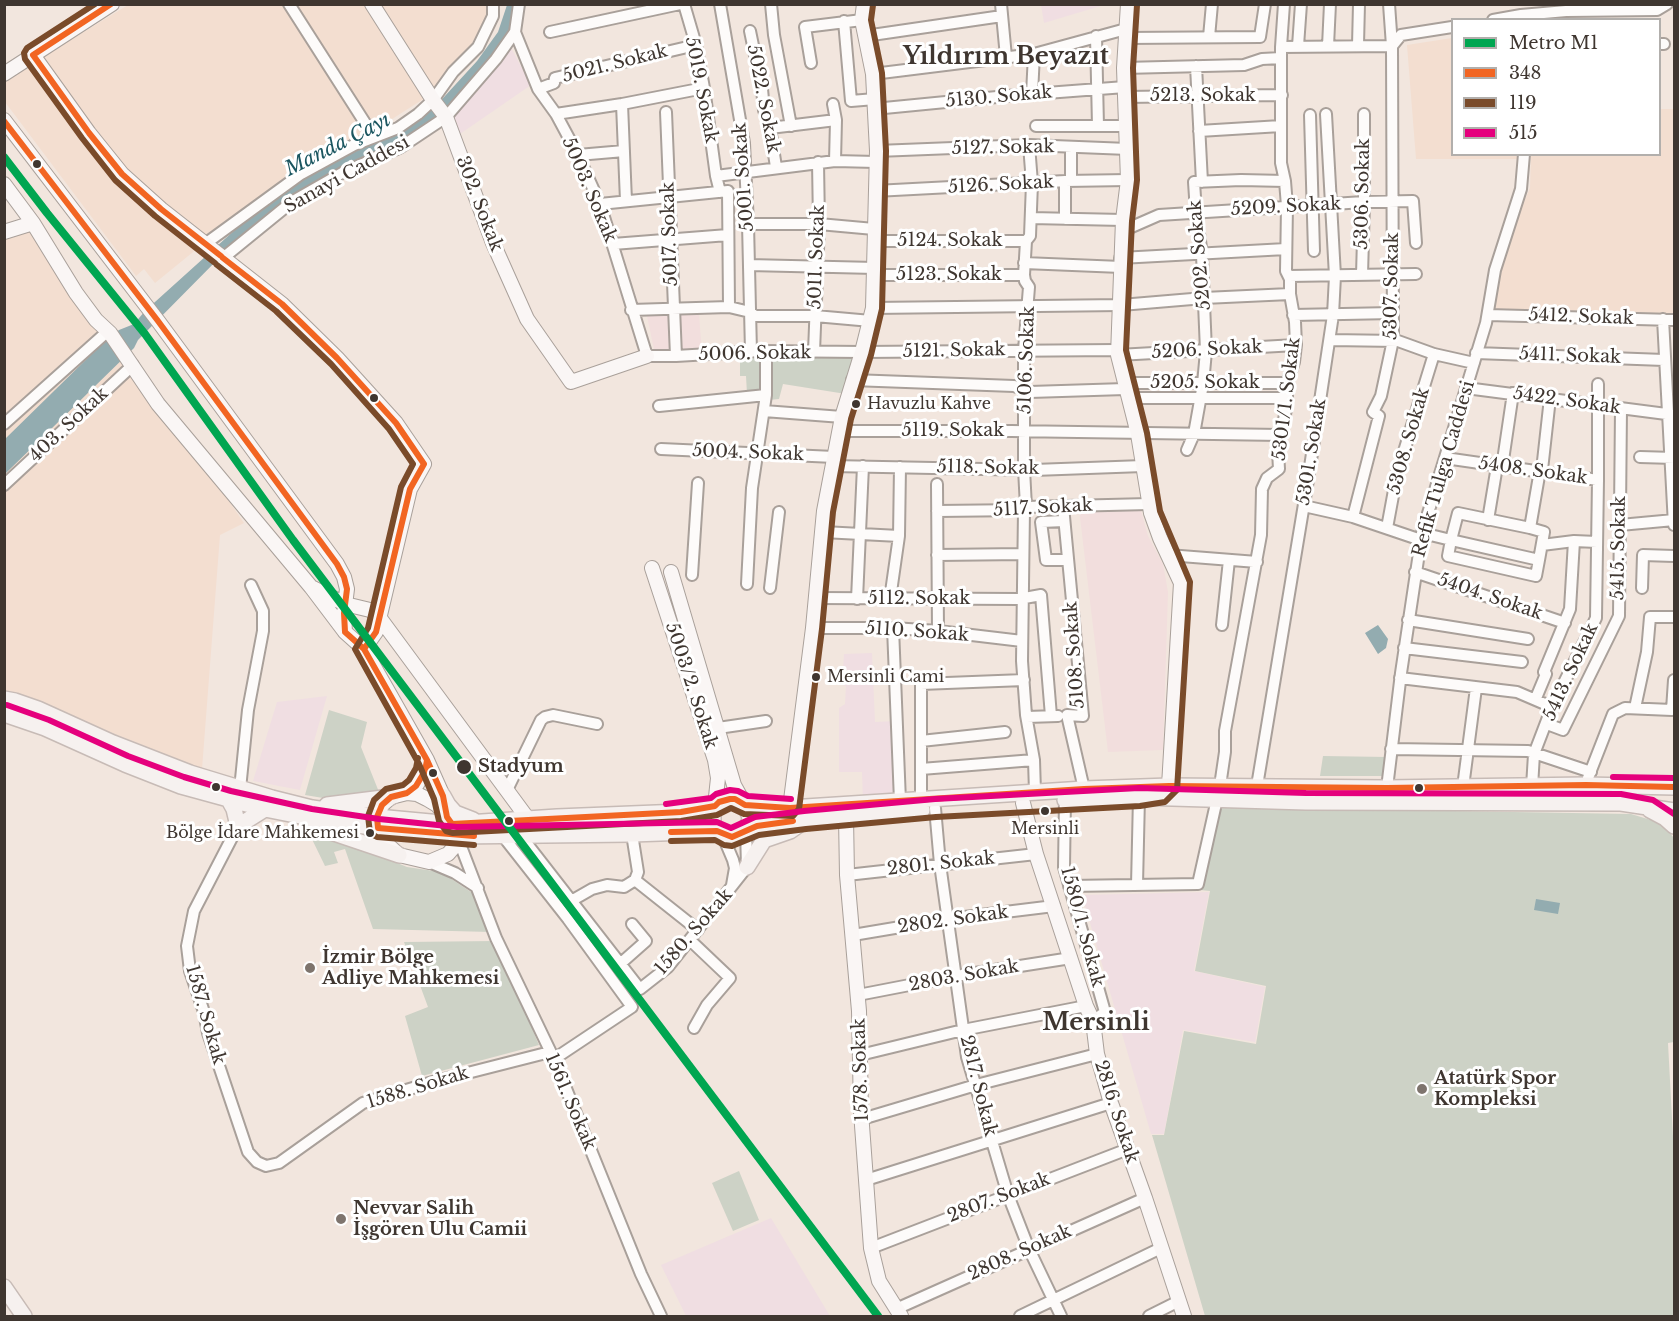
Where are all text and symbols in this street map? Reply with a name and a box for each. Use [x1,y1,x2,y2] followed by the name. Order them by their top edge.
[1451,18,1661,156] legend
[1509,32,1598,54] text: Metro M1
[680,35,722,145] street label: 5019. Sokak
[560,40,670,88] street label: 5021. Sokak
[742,43,784,155] street label: 5022. Sokak
[903,43,1109,71] district label: Yıldırım Beyazıt
[1509,62,1542,84] text: 348
[945,82,1053,112] street label: 5130. Sokak
[1150,85,1256,107] street label: 5213. Sokak
[1509,92,1537,114] text: 119
[281,108,395,182] water label: Manda Çayı
[729,122,759,232] street label: 5001. Sokak
[1509,122,1537,144] text: 515
[281,132,413,218] street label: Sanayi Caddesi
[557,134,621,246] street label: 5003. Sokak
[951,136,1055,160] street label: 5127. Sokak
[1351,138,1375,250] street label: 5306. Sokak
[451,153,507,255] street label: 302. Sokak
[31,158,43,170] unlabelled marker
[947,171,1055,199] street label: 5126. Sokak
[657,181,683,287] street label: 5017. Sokak
[1230,193,1342,221] street label: 5209. Sokak
[1184,199,1216,311] street label: 5202. Sokak
[804,204,830,310] street label: 5011. Sokak
[897,230,1003,252] street label: 5124. Sokak
[1380,232,1404,340] street label: 5307. Sokak
[896,264,1002,286] street label: 5123. Sokak
[1528,304,1634,330] street label: 5412. Sokak
[1014,306,1040,414] street label: 5106. Sokak
[1151,336,1263,364] street label: 5206. Sokak
[1269,336,1305,462] street label: 5301/1. Sokak
[902,339,1006,363] street label: 5121. Sokak
[698,342,812,366] street label: 5006. Sokak
[1519,343,1621,369] street label: 5411. Sokak
[1150,372,1260,394] street label: 5205. Sokak
[1408,378,1480,560] street label: Refik Tulga Caddesi
[25,383,113,467] street label: 403. Sokak
[1512,383,1622,419] street label: 5422. Sokak
[1383,385,1435,497] street label: 5308. Sokak
[368,392,380,404] unlabelled marker
[867,394,991,414] place label: Havuzlu Kahve
[1293,397,1331,507] street label: 5301. Sokak
[850,398,862,410] marker: Havuzlu Kahve
[902,420,1004,442] street label: 5119. Sokak
[692,440,804,466] street label: 5004. Sokak
[1477,453,1589,489] street label: 5408. Sokak
[936,456,1040,480] street label: 5118. Sokak
[993,495,1093,521] street label: 5117. Sokak
[1607,496,1631,600] street label: 5415. Sokak
[1435,569,1545,625] street label: 5404. Sokak
[868,588,970,610] street label: 5112. Sokak
[1060,601,1090,709] street label: 5108. Sokak
[864,618,970,646] street label: 5110. Sokak
[660,620,722,752] street label: 5003/2. Sokak
[1539,620,1603,724] street label: 5413. Sokak
[827,667,944,687] place label: Mersinli Cami
[810,671,822,683] marker: Mersinli Cami
[478,756,564,778] place label: Stadyum
[455,758,473,776] marker: Stadyum
[427,767,439,779] unlabelled marker
[210,781,222,793] unlabelled marker
[1413,782,1425,794] unlabelled marker
[1039,805,1051,817] marker: Mersinli
[503,815,515,827] unlabelled marker
[1011,819,1079,839] place label: Mersinli
[166,823,359,843] place label: Bölge İdare Mahkemesi
[364,827,376,839] marker: Bölge İdare Mahkemesi
[886,848,996,880] street label: 2801. Sokak
[1056,864,1108,990] street label: 1580/1. Sokak
[651,884,737,980] street label: 1580. Sokak
[896,902,1010,938] street label: 2802. Sokak
[322,947,499,990] place label: İzmir Bölge Adliye Mahkemesi
[907,956,1021,996] street label: 2803. Sokak
[303,961,317,975] marker: İzmir Bölge Adliye Mahkemesi
[180,963,230,1067] street label: 1587. Sokak
[1042,1009,1150,1037] district label: Mersinli
[848,1018,874,1122] street label: 1578. Sokak
[955,1033,1001,1139] street label: 2817. Sokak
[540,1050,600,1154] street label: 1561. Sokak
[1089,1058,1143,1166] street label: 2816. Sokak
[364,1062,472,1114] street label: 1588. Sokak
[1434,1068,1556,1110] place label: Atatürk Spor Kompleksi
[1415,1082,1429,1096] marker: Atatürk Spor Kompleksi
[945,1169,1053,1227] street label: 2807. Sokak
[353,1198,527,1240] place label: Nevvar Salih İşgören Ulu Camii
[334,1212,348,1226] marker: Nevvar Salih İşgören Ulu Camii
[965,1221,1075,1285] street label: 2808. Sokak

